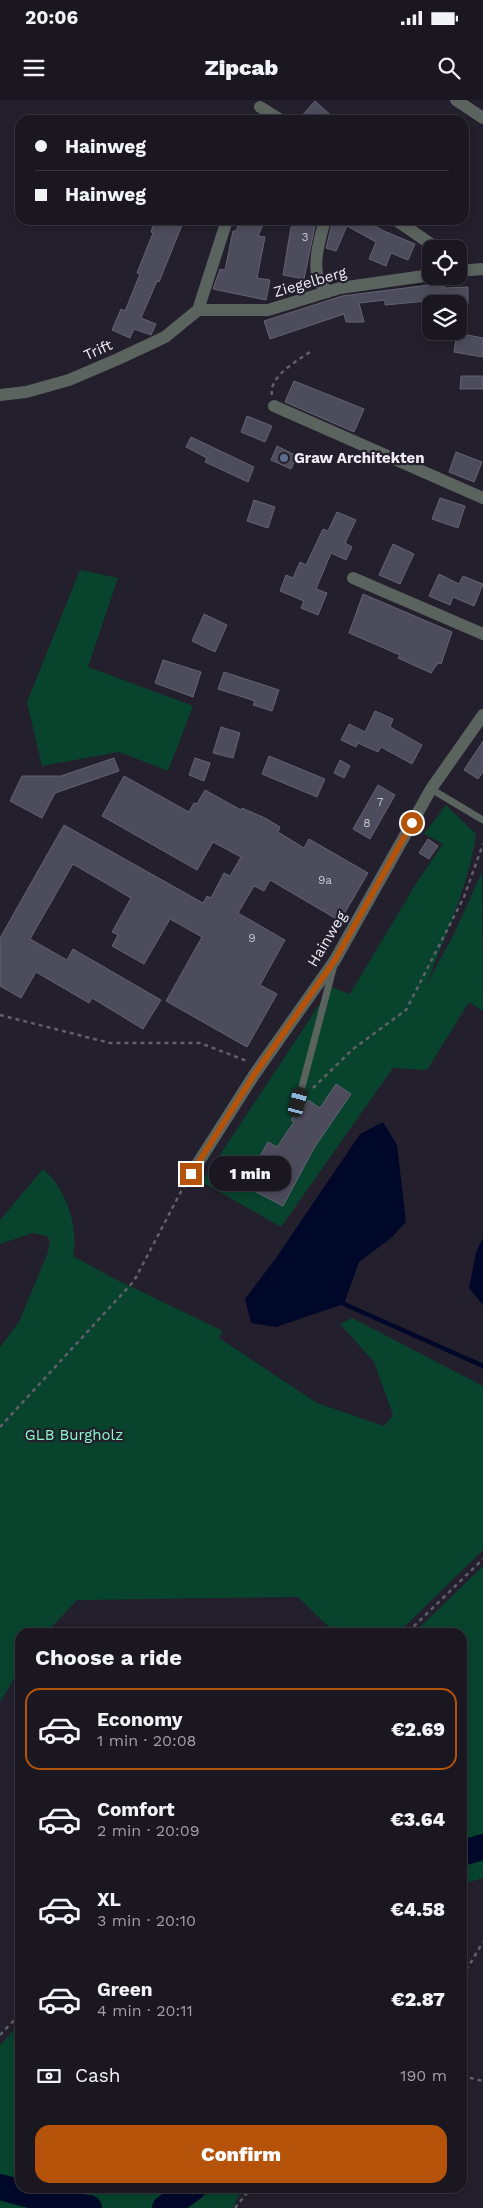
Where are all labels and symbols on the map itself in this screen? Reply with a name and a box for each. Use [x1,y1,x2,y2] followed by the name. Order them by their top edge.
[302,230,309,244] house number: 3
[271,263,349,301] street label: Ziegelberg
[81,335,116,364] street label: Trift
[294,449,425,467] place label: Graw Architekten
[278,452,290,464] marker: Graw Architekten
[377,795,384,809] house number: 7
[401,812,423,834] route start
[363,816,371,830] house number: 8
[318,873,332,887] house number: 9a
[303,908,351,970] street label: Hainweg
[248,931,256,945] house number: 9
[286,1086,309,1118] car
[208,1156,291,1192] callout: 1 min
[180,1163,202,1185] route end
[25,1426,123,1444] park label: GLB Burgholz

